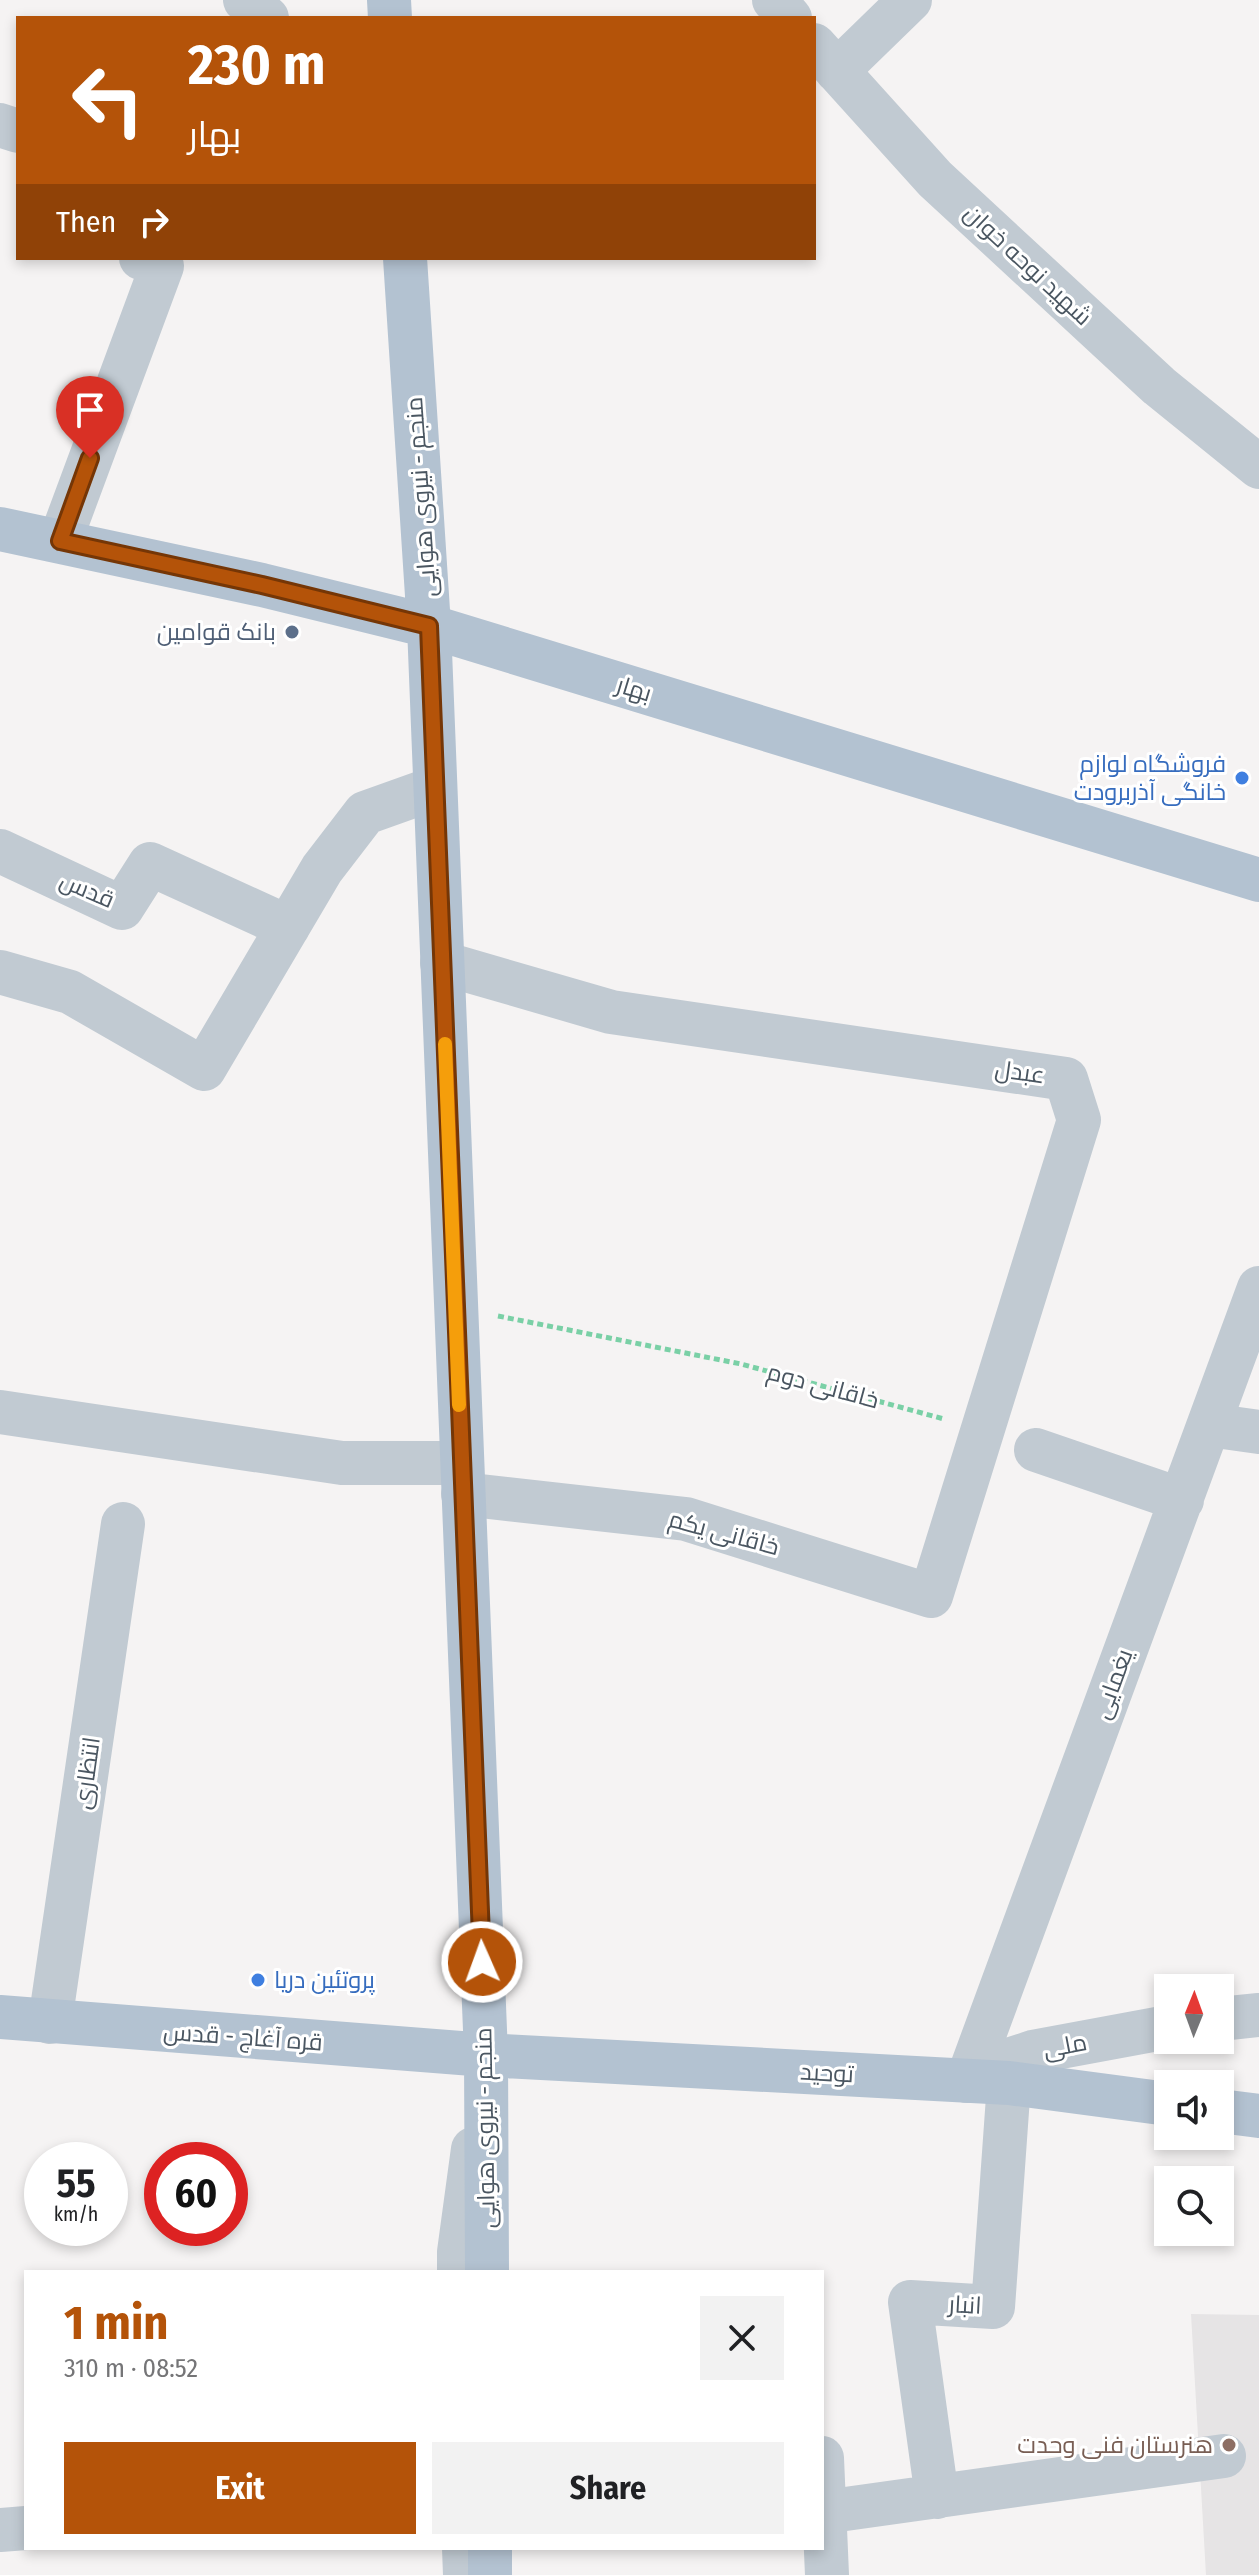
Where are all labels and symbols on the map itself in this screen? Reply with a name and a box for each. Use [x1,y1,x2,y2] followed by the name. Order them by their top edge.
[958,199,1098,331] street label: شهید نوحه خوان
[56,376,124,458] pin
[400,396,444,598] street label: منجم - نیروی هوایی
[157,618,276,646] place label: بانک قوامین
[283,623,301,641] marker: بانک قوامین
[611,670,655,708] street label: بهار
[1074,750,1226,806] place label: فروشگاه لوازم خانگی آذربرودت
[1233,769,1251,787] marker: فروشگاه لوازم خانگی آذربرودت
[56,866,118,914] street label: قدس
[993,1055,1047,1089] street label: عبدل
[763,1358,882,1416] street label: خاقانی دوم
[665,1505,782,1563] street label: خاقانی یکم
[1087,1645,1139,1723] street label: یغمایی
[68,1735,106,1811] street label: انتظاری
[440,1920,524,2004] position arrow
[274,1966,376,1996] place label: پروتئین دریا
[249,1971,267,1989] marker: پروتئین دریا
[1154,1974,1234,2054] north arrow
[162,2017,324,2059] street label: قره آغاج - قدس
[469,2027,503,2229] street label: منجم - نیروی هوایی
[1041,2028,1089,2064] street label: ملی
[800,2058,855,2088] street label: توحید
[144,2142,248,2246] speed limit sign: 60
[946,2290,982,2320] street label: انبار
[1017,2431,1213,2459] place label: هنرستان فنی وحدت
[1220,2436,1238,2454] marker: هنرستان فنی وحدت

